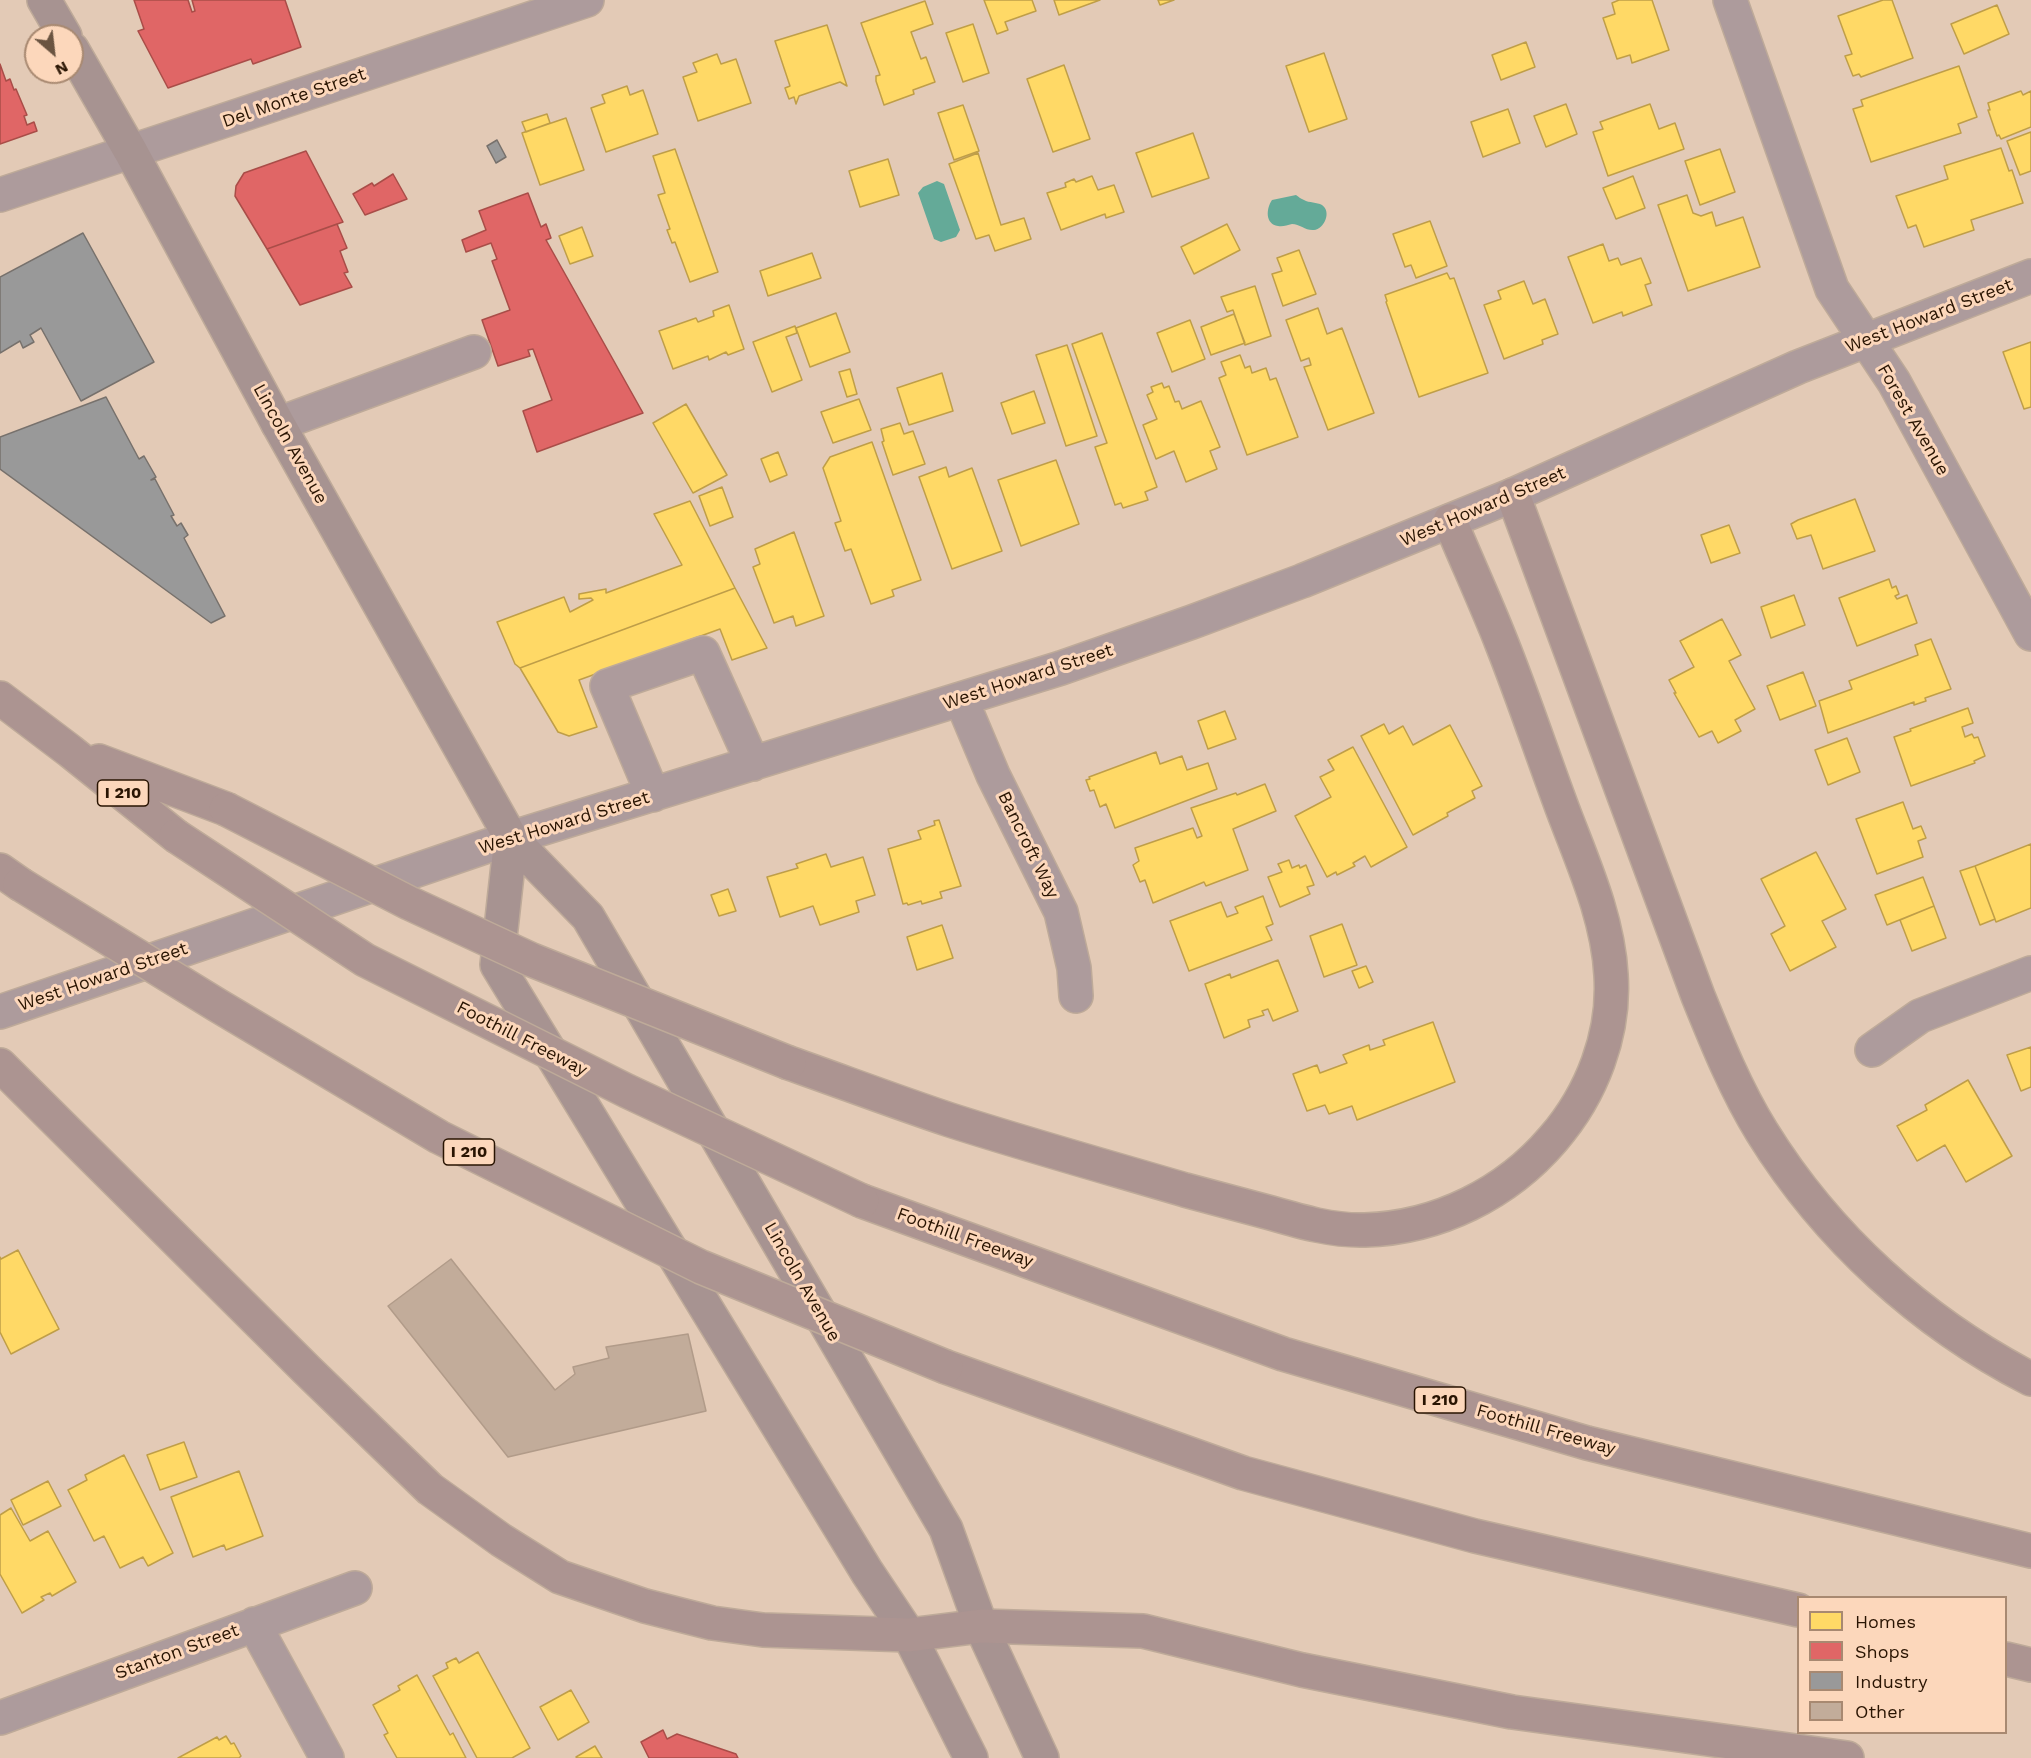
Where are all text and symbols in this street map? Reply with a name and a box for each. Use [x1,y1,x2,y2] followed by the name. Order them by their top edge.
[24,24,84,84] north arrow
[52,57,71,80] text: N
[219,63,369,133] street label: Del Monte Street
[1842,274,2016,358] street label: West Howard Street
[1872,360,1954,480] street label: Forest Avenue
[248,380,332,508] street label: Lincoln Avenue
[1397,462,1569,552] street label: West Howard Street
[940,639,1116,715] street label: West Howard Street
[98,780,148,806] road number: I 210
[476,787,652,859] street label: West Howard Street
[993,788,1063,902] street label: Bancroft Way
[16,938,190,1016] street label: West Howard Street
[453,997,591,1081] street label: Foothill Freeway
[444,1139,494,1165] road number: I 210
[894,1203,1036,1273] street label: Foothill Freeway
[759,1219,845,1345] street label: Lincoln Avenue
[1414,1387,1466,1413] road number: I 210
[1474,1400,1618,1460] street label: Foothill Freeway
[1797,1596,2007,1734] legend
[1855,1611,1916,1632] text: Homes
[112,1620,242,1684] street label: Stanton Street
[1855,1641,1909,1662] text: Shops
[1855,1671,1927,1692] text: Industry
[1855,1701,1905,1722] text: Other

